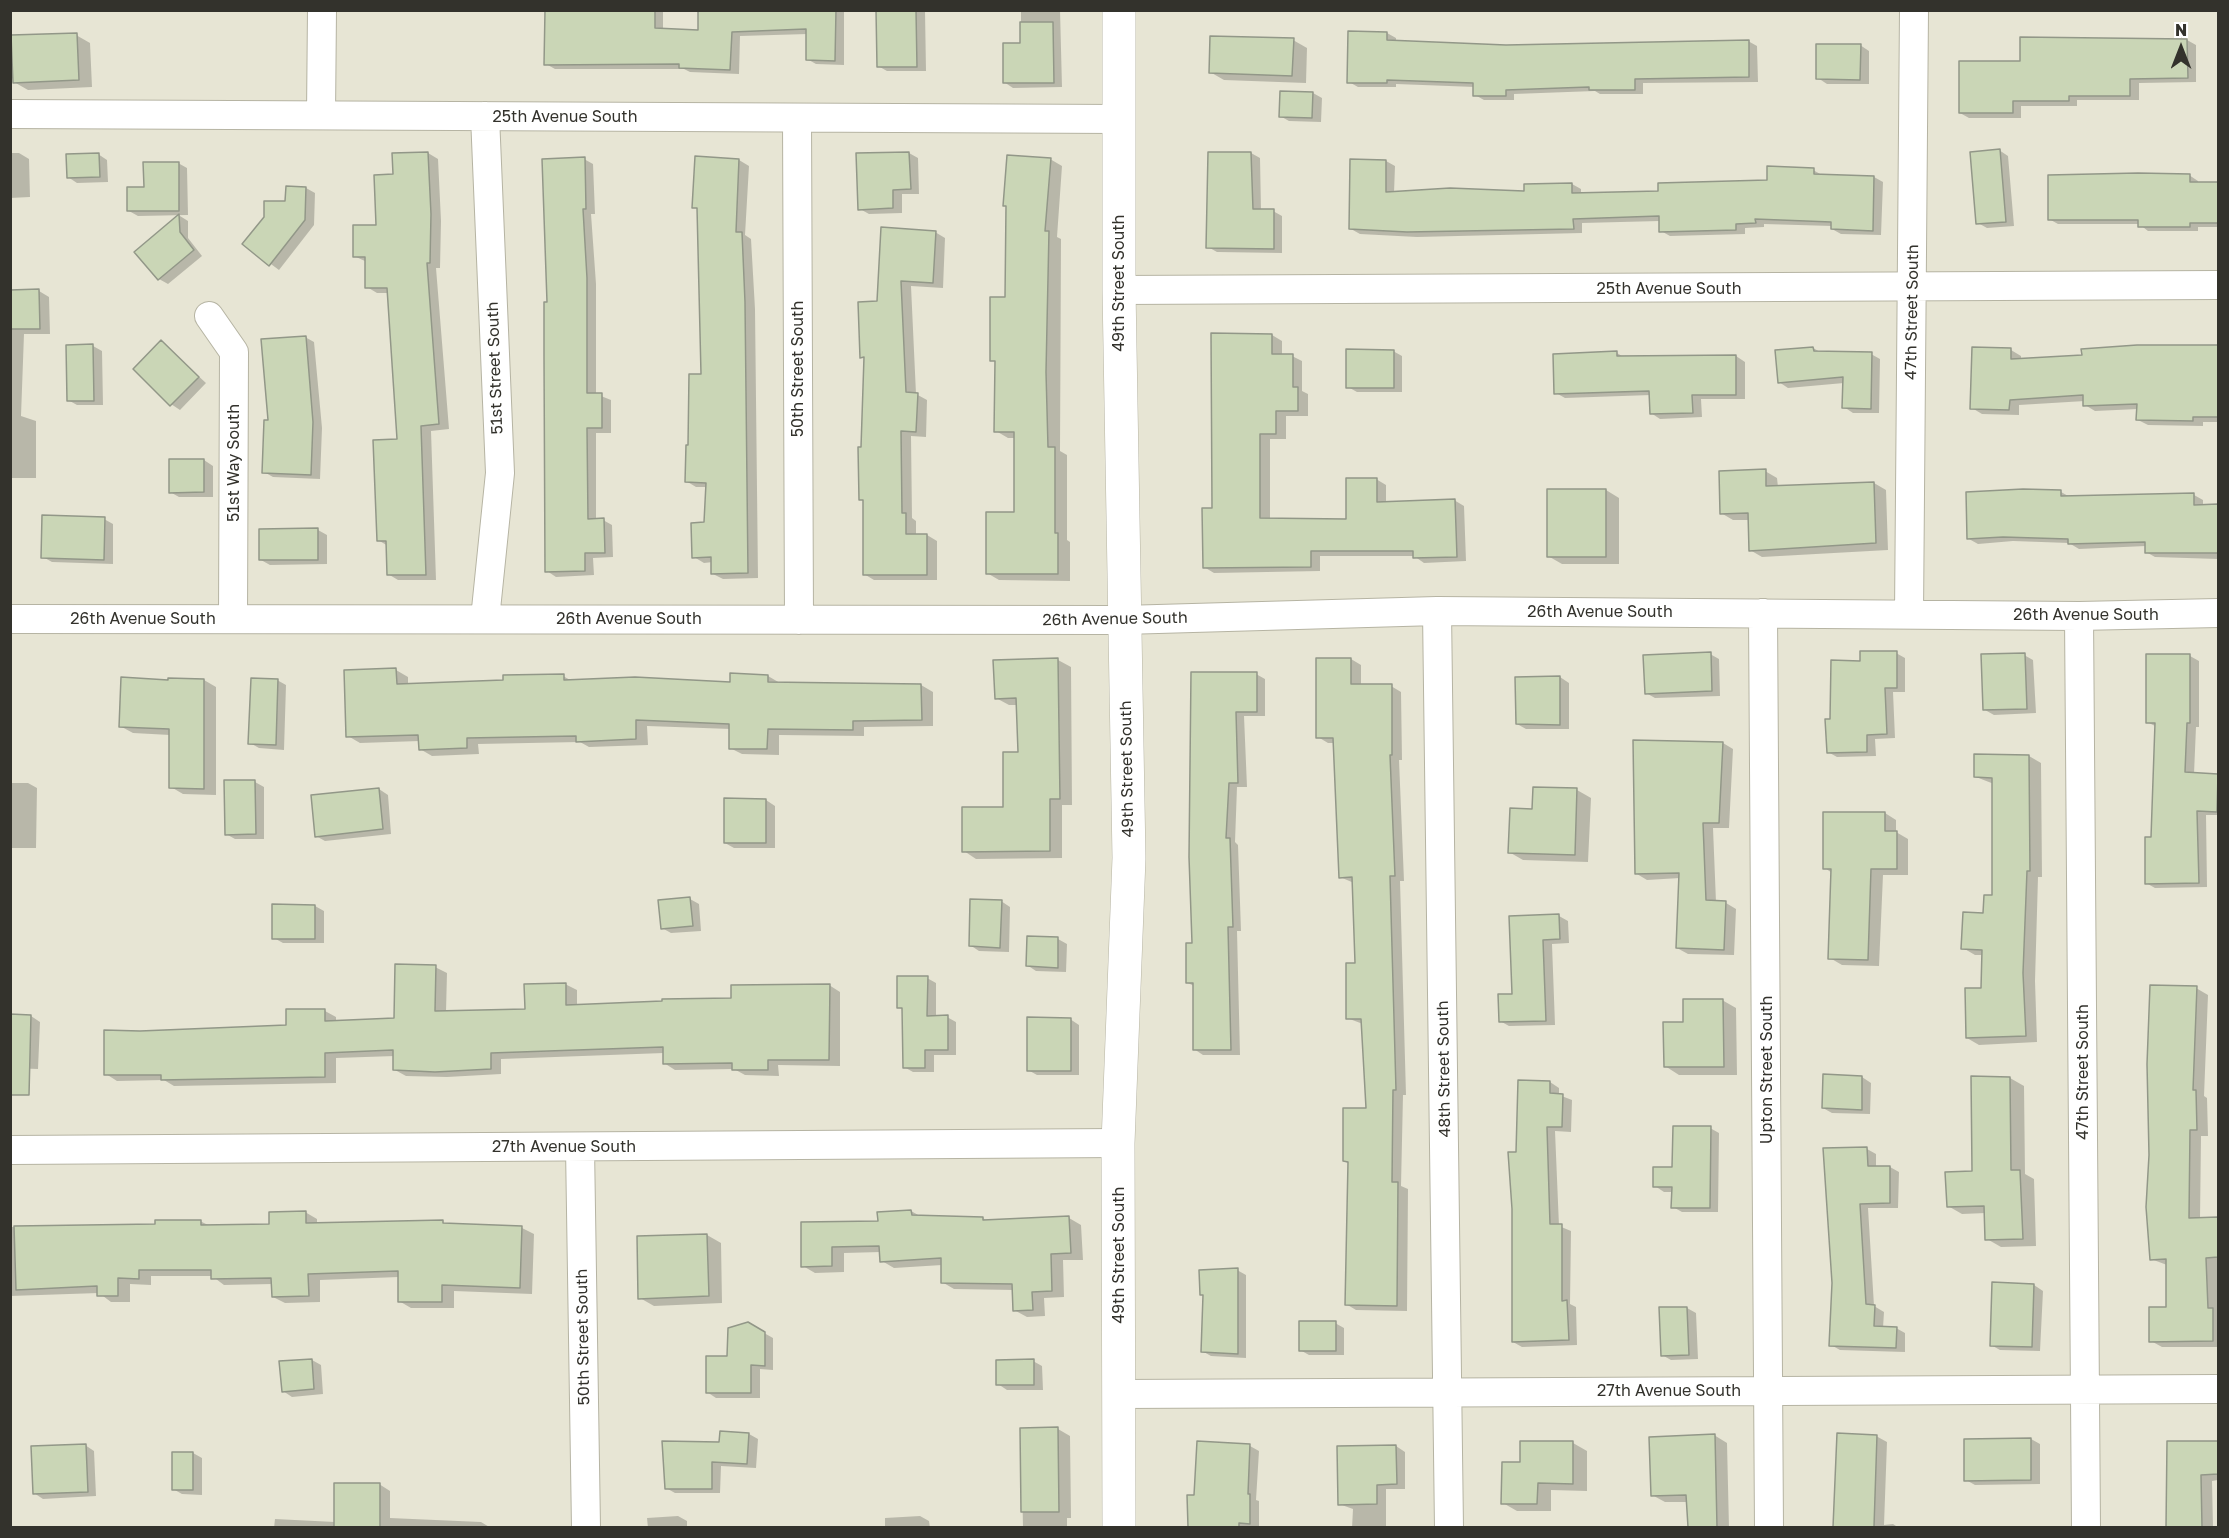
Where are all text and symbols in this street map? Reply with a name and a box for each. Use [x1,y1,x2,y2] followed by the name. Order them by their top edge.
[2151,18,2211,78] north arrow
[2175,20,2187,40] text: N
[492,107,638,127] street label: 25th Avenue South
[1109,215,1129,351] street label: 49th Street South
[1901,244,1923,380] street label: 47th Street South
[1596,279,1742,299] street label: 25th Avenue South
[483,301,507,435] street label: 51st Street South
[788,301,808,437] street label: 50th Street South
[224,404,244,522] street label: 51st Way South
[1527,602,1673,622] street label: 26th Avenue South
[2013,605,2159,625] street label: 26th Avenue South
[1042,608,1188,630] street label: 26th Avenue South
[70,609,216,629] street label: 26th Avenue South
[556,609,702,629] street label: 26th Avenue South
[1116,700,1138,838] street label: 49th Street South
[1757,996,1777,1144] street label: Upton Street South
[1433,1000,1455,1138] street label: 48th Street South
[2073,1004,2093,1140] street label: 47th Street South
[492,1137,636,1157] street label: 27th Avenue South
[1109,1187,1129,1323] street label: 49th Street South
[572,1269,594,1405] street label: 50th Street South
[1597,1381,1741,1401] street label: 27th Avenue South

